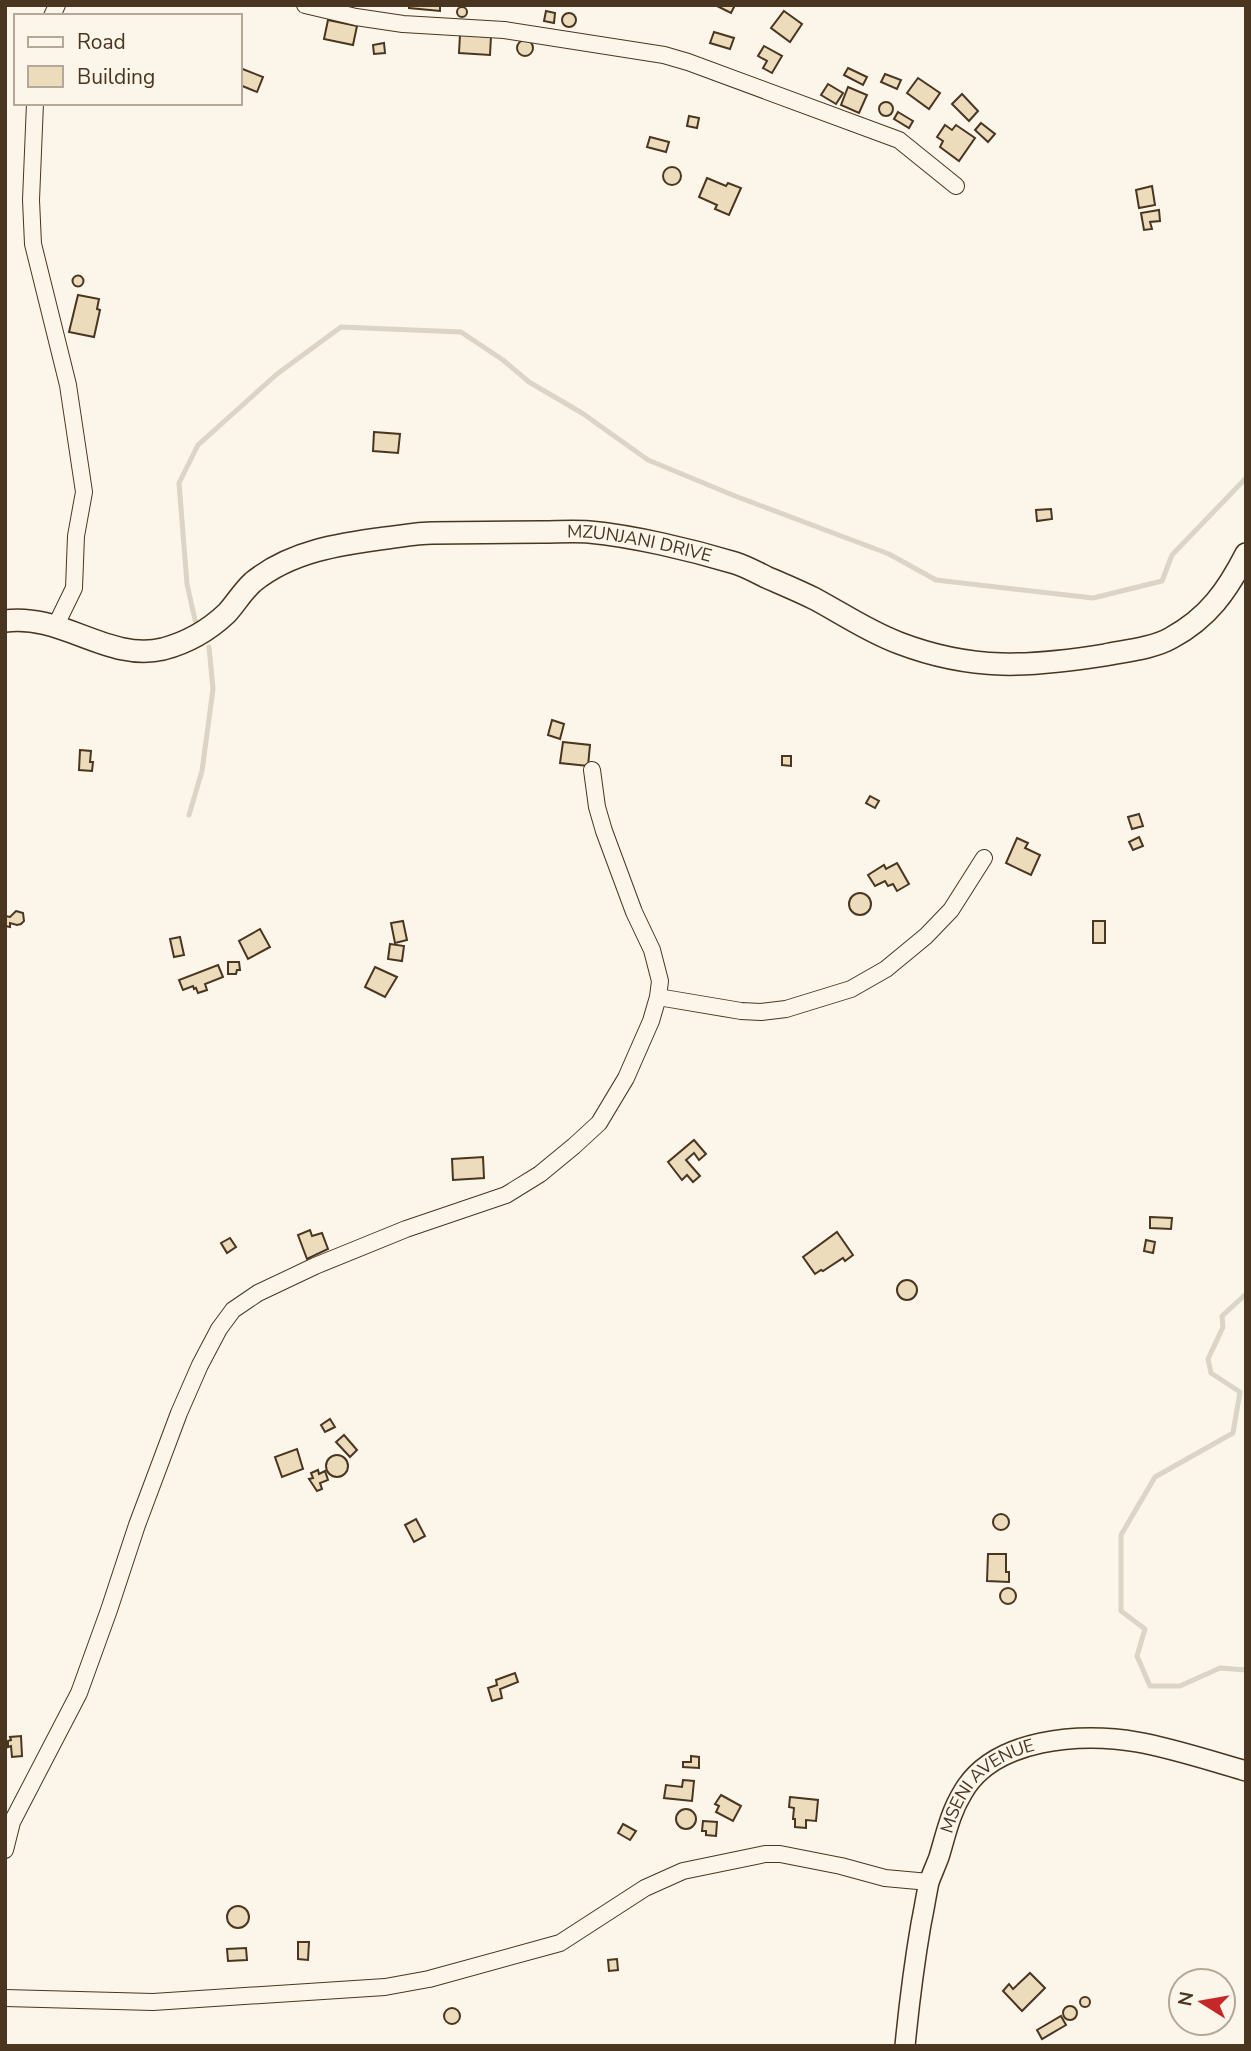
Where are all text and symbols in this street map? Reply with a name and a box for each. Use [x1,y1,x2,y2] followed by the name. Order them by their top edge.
[14,14,242,105] legend
[77,28,126,56] text: Road
[77,63,155,91] text: Building
[567,520,715,568] street label: MZUNJANI DRIVE
[935,1733,1037,1836] street label: MSENI AVENUE
[1167,1967,1237,2037] north arrow
[1172,1989,1200,2008] text: N

